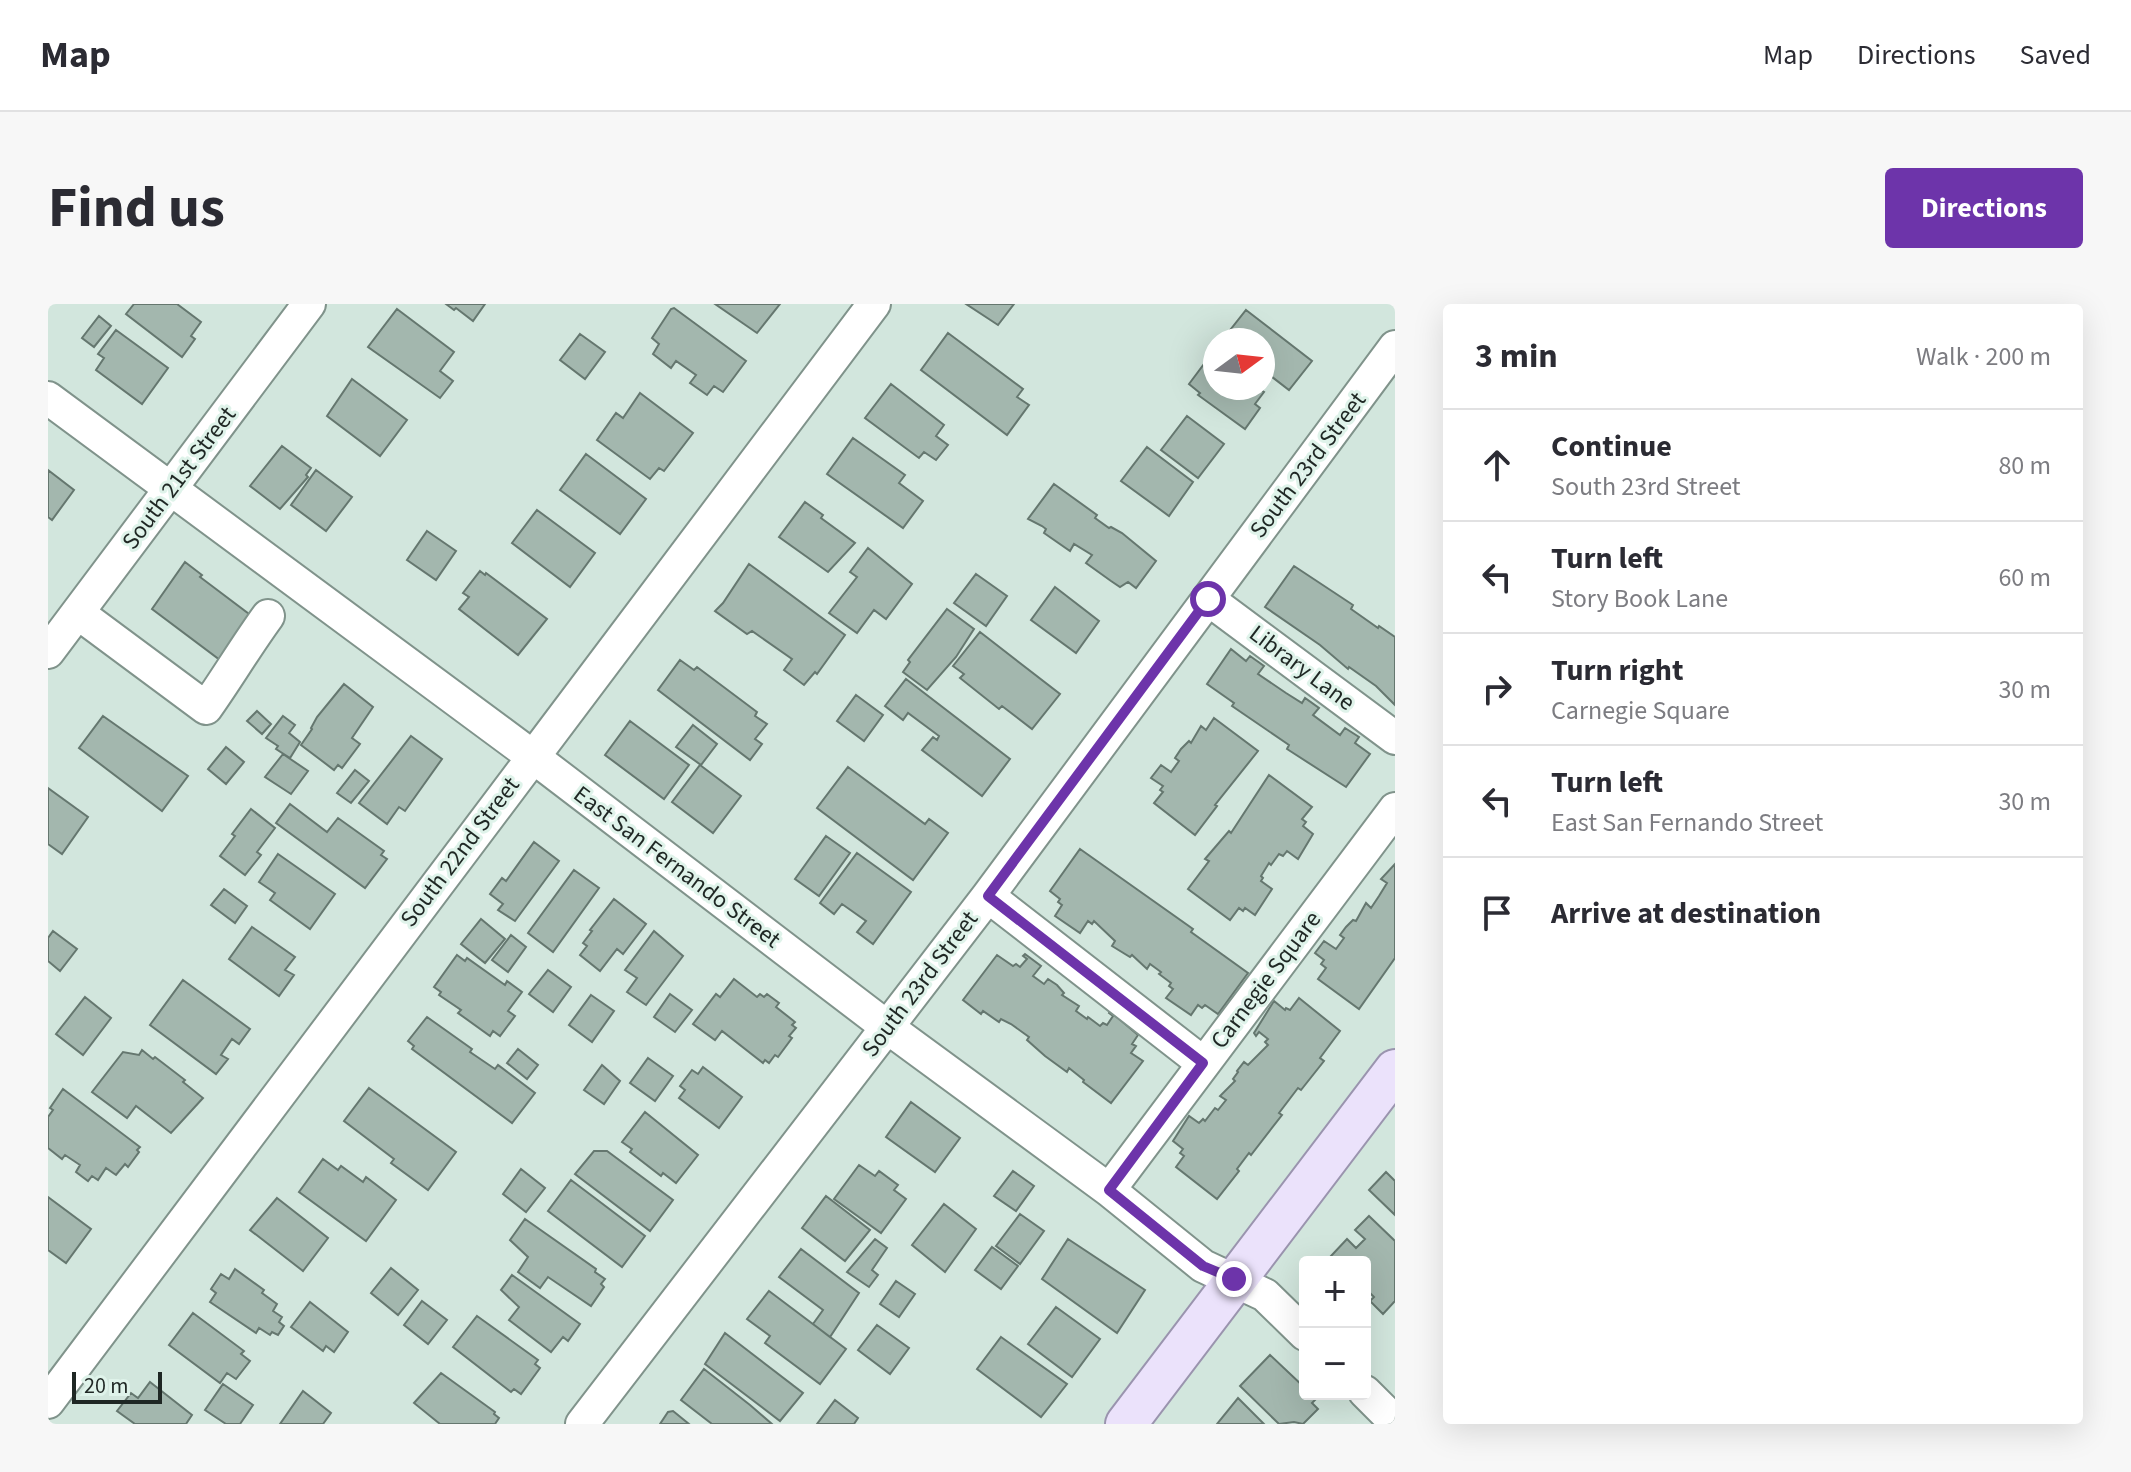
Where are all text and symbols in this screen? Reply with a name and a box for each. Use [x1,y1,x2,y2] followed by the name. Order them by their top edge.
[40,28,111,82] text: Map
[1763,35,1813,75] text: Map
[1857,35,1976,75] text: Directions
[2020,35,2091,75] text: Saved
[1885,168,2083,248] button: Directions
[48,169,225,248] text: Find us
[1203,328,1275,400] north arrow
[1475,332,1558,381] text: 3 min
[1916,338,2051,375] text: Walk · 200 m
[1241,385,1375,545] street label: South 23rd Street
[113,399,245,557] street label: South 21st Street
[1551,425,1672,468] text: Continue
[1475,443,1519,487] icon: ahead
[1998,447,2051,484] text: 80 m
[1551,468,1741,505] text: South 23rd Street
[1551,537,1663,580] text: Turn left
[1475,555,1519,599] icon: left
[1998,559,2051,596] text: 60 m
[1551,580,1728,617] text: Story Book Lane
[1190,581,1226,617] route start
[1242,617,1362,719] street label: Library Lane
[1551,649,1683,692] text: Turn right
[1475,667,1519,711] icon: right
[1998,671,2051,708] text: 30 m
[1551,692,1730,729] text: Carnegie Square
[1551,761,1663,804] text: Turn left
[392,770,528,934] street label: South 22nd Street
[566,777,788,957] street label: East San Fernando Street
[1475,779,1519,823] icon: left
[1998,783,2051,820] text: 30 m
[1551,804,1823,841] text: East San Fernando Street
[1475,891,1519,935] icon: arrive
[1551,892,1821,935] text: Arrive at destination
[853,904,987,1064] street label: South 23rd Street
[1202,904,1330,1056] street label: Carnegie Square
[1299,1256,1371,1400] map controls
[1299,1256,1371,1328] button: +
[1216,1261,1252,1297] route end
[1299,1328,1371,1400] button: −
[72,1368,162,1404] scale bar
[84,1370,129,1402] text: 20 m

